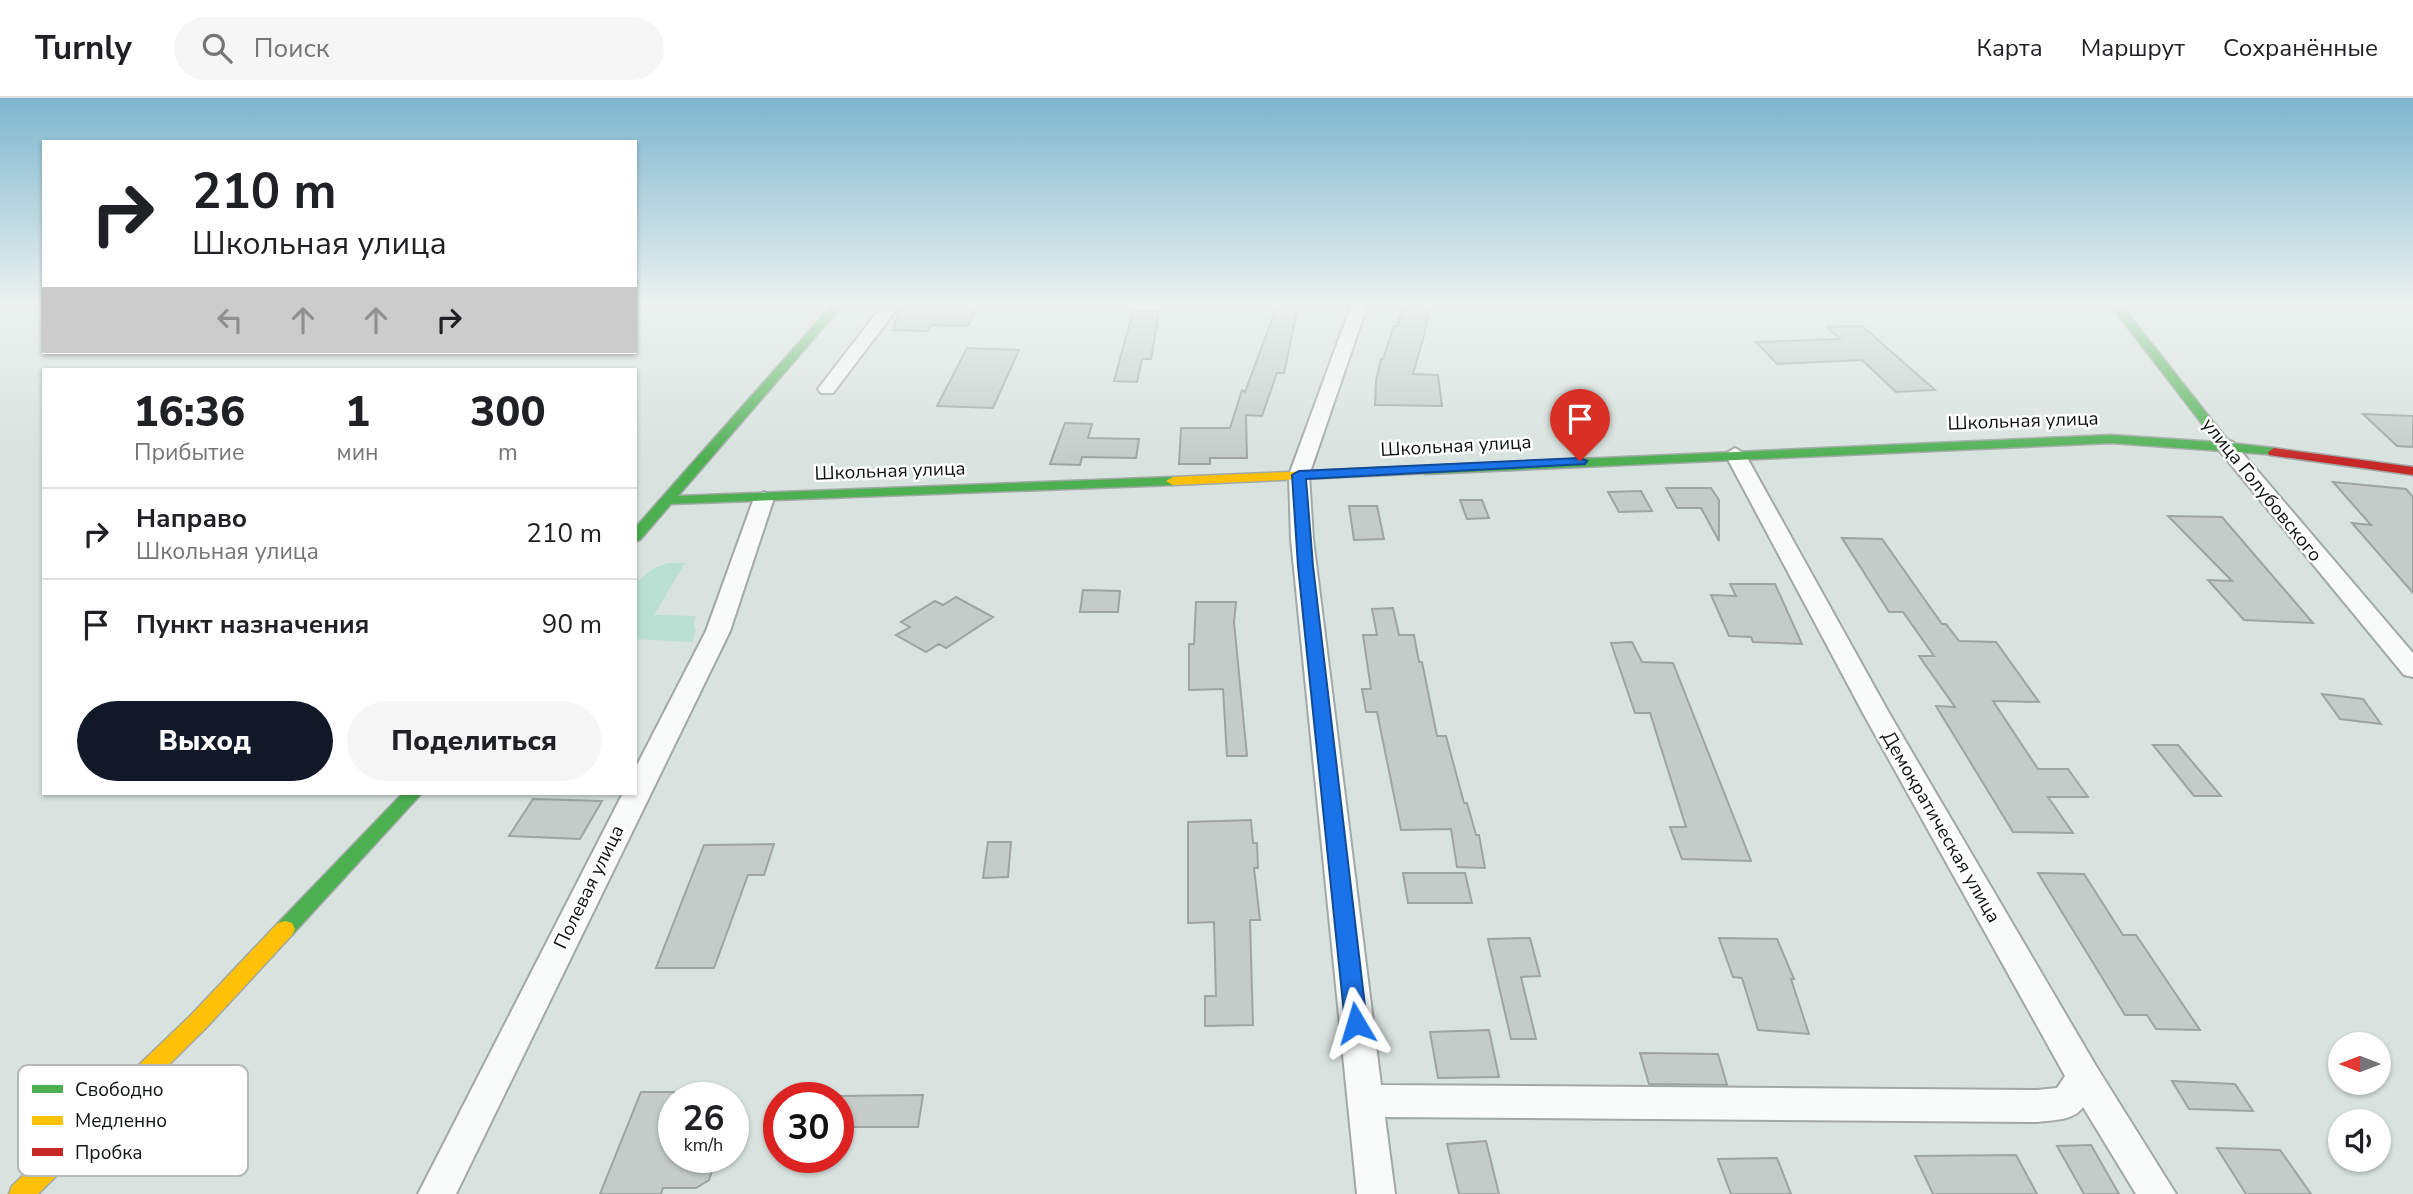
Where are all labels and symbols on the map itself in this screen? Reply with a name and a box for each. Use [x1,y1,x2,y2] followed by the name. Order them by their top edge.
[1550,389,1610,461] pin
[1947,405,2099,437] street label: Школьная улица
[2196,413,2328,567] street label: улица Голубовского
[1380,429,1532,463] street label: Школьная улица
[814,455,966,487] street label: Школьная улица
[1875,726,2007,928] street label: Демократическая улица
[548,821,630,953] street label: Полевая улица
[1319,986,1393,1060] position arrow
[2328,1032,2390,1096] north arrow
[18,1065,248,1176] legend
[75,1077,164,1103] text: Свободно
[763,1082,854,1173] speed limit sign: 30
[75,1108,167,1134] text: Медленно
[75,1140,142,1166] text: Пробка

